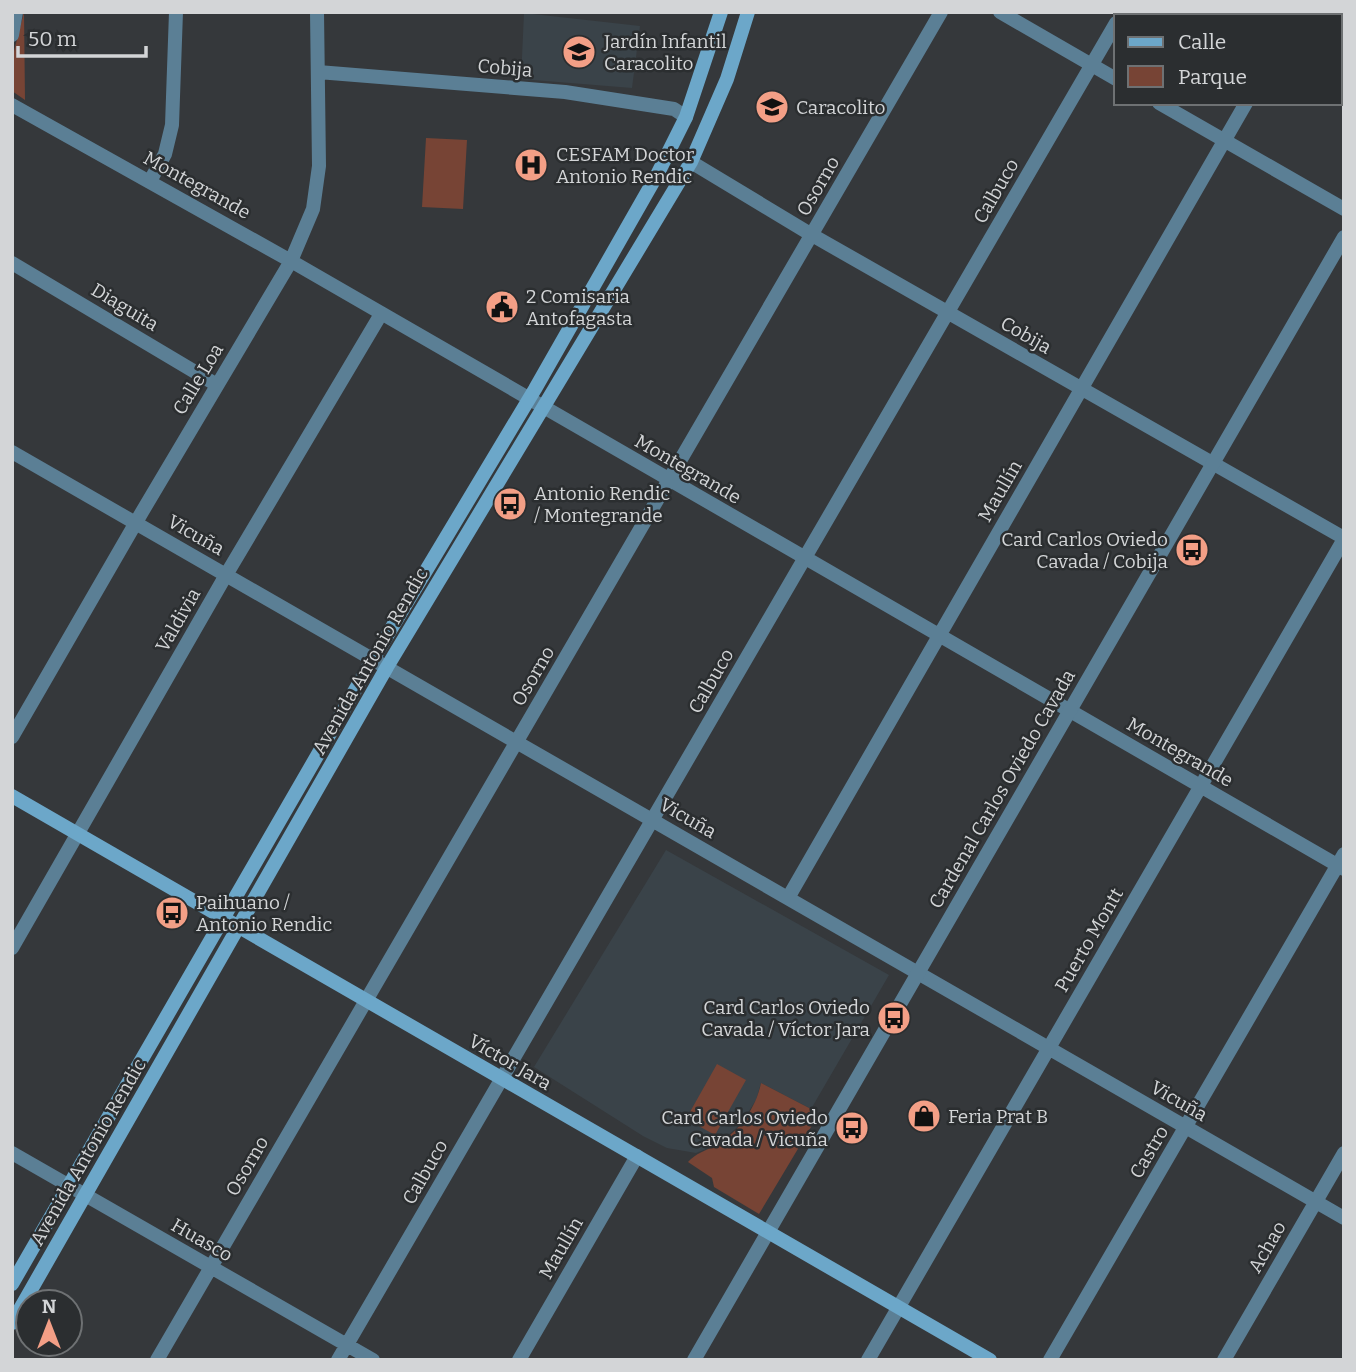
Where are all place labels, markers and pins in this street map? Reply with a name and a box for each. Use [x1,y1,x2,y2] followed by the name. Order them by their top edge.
[603,30,727,75] place label: Jardín Infantil Caracolito
[560,33,598,71] school or university icon: Jardín Infantil Caracolito
[753,88,791,126] school or university icon: Caracolito
[796,96,886,119] place label: Caracolito
[556,143,695,188] place label: CESFAM Doctor Antonio Rendic
[512,146,550,184] hospital icon: CESFAM Doctor Antonio Rendic
[526,285,633,330] place label: 2 Comisaria Antofagasta
[483,288,521,326] public building icon: 2 Comisaria Antofagasta
[534,482,671,527] place label: Antonio Rendic / Montegrande
[491,485,529,523] bus stop icon: Antonio Rendic / Montegrande
[1001,528,1169,573] place label: Card Carlos Oviedo Cavada / Cobija
[1173,531,1211,569] bus stop icon: Card Carlos Oviedo Cavada / Cobija
[196,891,333,936] place label: Paihuano / Antonio Rendic
[153,894,191,932] bus stop icon: Paihuano / Antonio Rendic
[701,996,871,1041] place label: Card Carlos Oviedo Cavada / Víctor Jara
[875,999,913,1037] bus stop icon: Card Carlos Oviedo Cavada / Víctor Jara
[905,1097,943,1135] shop icon: Feria Prat B
[948,1105,1048,1128] place label: Feria Prat B
[661,1106,829,1151] place label: Card Carlos Oviedo Cavada / Vicuña
[833,1109,871,1147] bus stop icon: Card Carlos Oviedo Cavada / Vicuña

